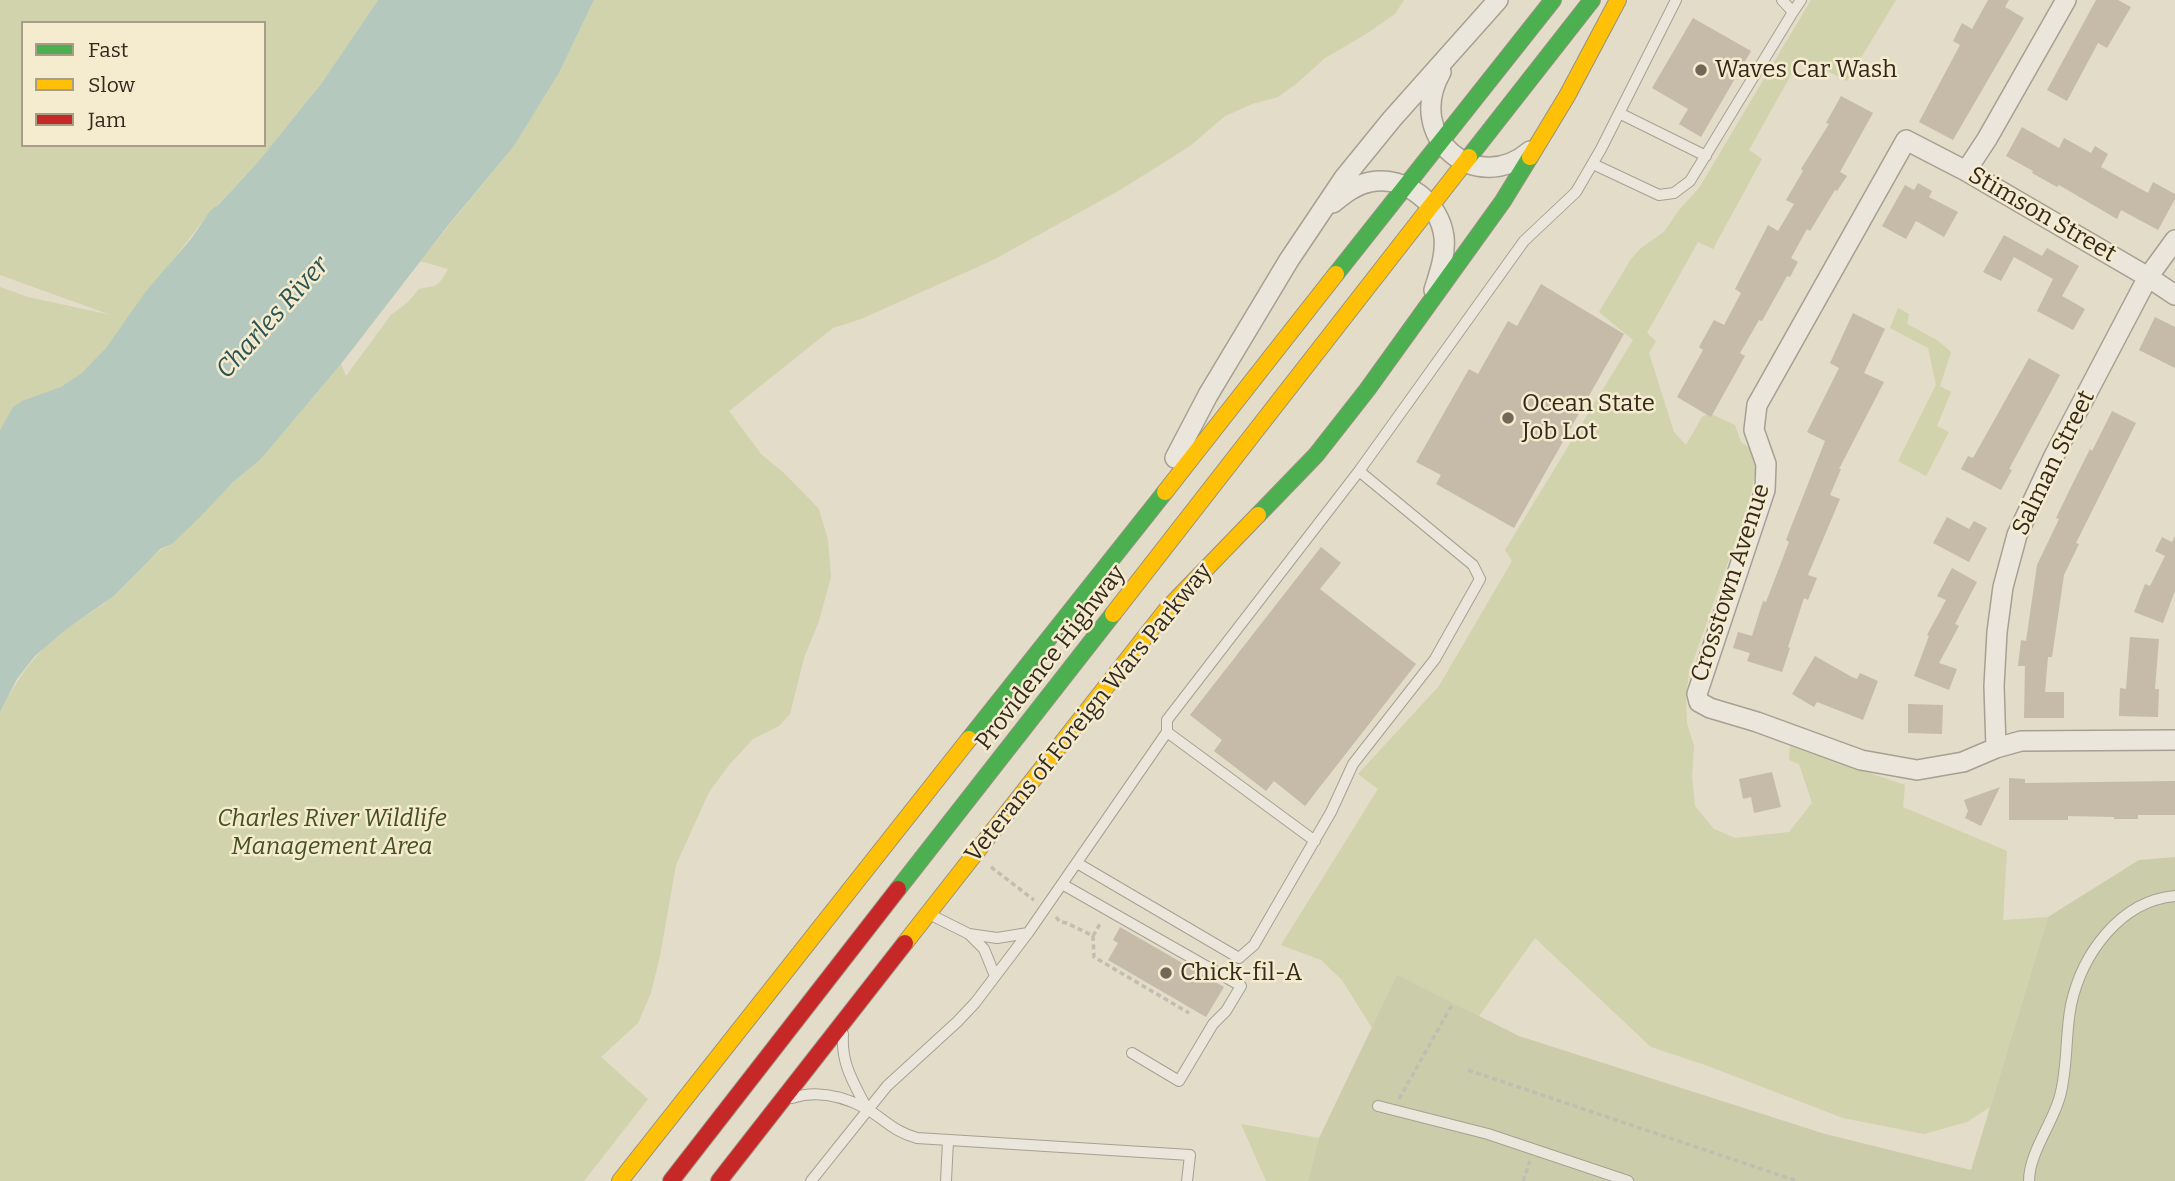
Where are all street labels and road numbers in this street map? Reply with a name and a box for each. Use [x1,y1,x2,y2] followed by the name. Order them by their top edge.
[1963,161,2121,269] street label: Stimson Street
[2007,386,2101,540] street label: Salman Street
[1685,480,1777,686] street label: Crosstown Avenue
[959,558,1219,868] street label: Veterans of Foreign Wars Parkway
[970,560,1132,756] street label: Providence Highway

